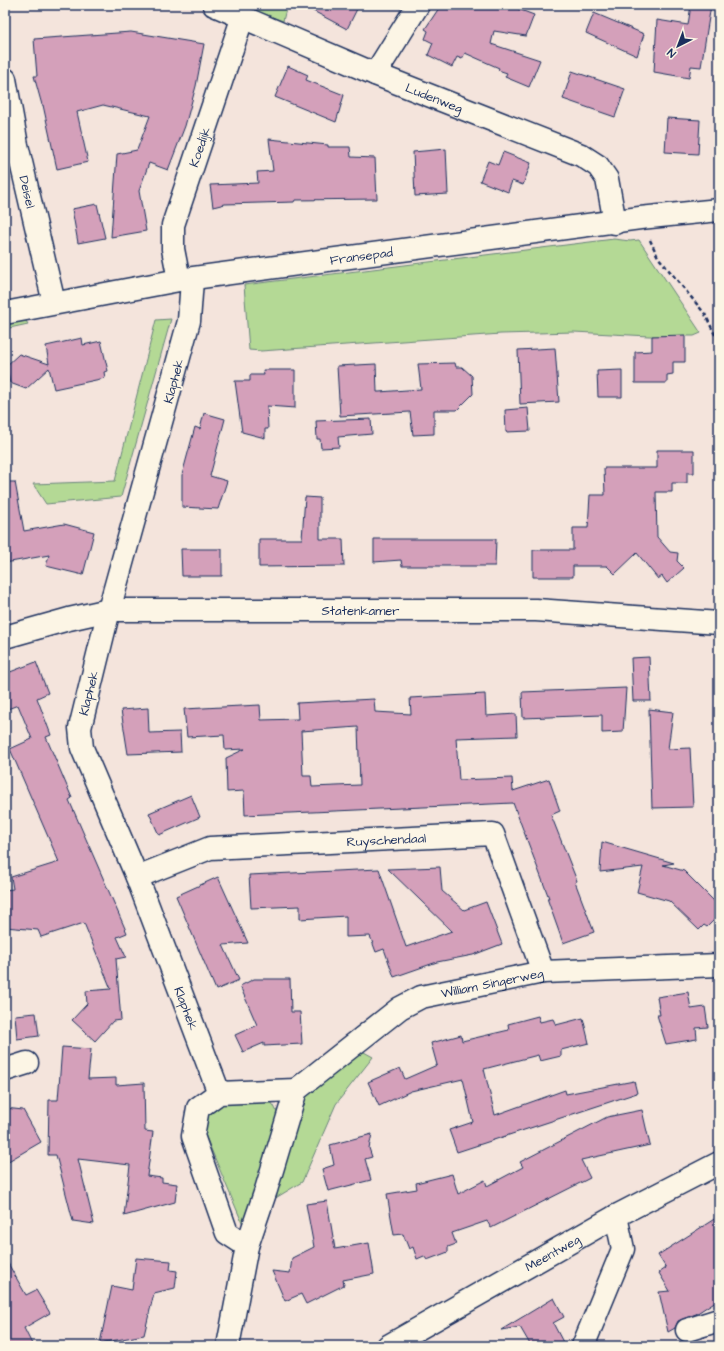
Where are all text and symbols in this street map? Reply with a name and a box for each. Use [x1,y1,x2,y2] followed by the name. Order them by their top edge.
[658,26,698,66] north arrow
[664,45,679,61] text: N
[403,79,466,119] street label: Ludenweg
[185,125,215,170] street label: Koedijk
[14,174,39,210] street label: Deisel
[329,243,394,270] street label: Fransepad
[159,357,189,405] street label: Klaphek
[321,602,400,620] street label: Statenkamer
[75,669,103,717] street label: Klaphek
[346,829,427,851] street label: Ruyschendaal
[439,964,546,1003] street label: William Singerweg
[169,984,202,1033] street label: Klaphek
[522,1230,584,1276] street label: Meentweg

